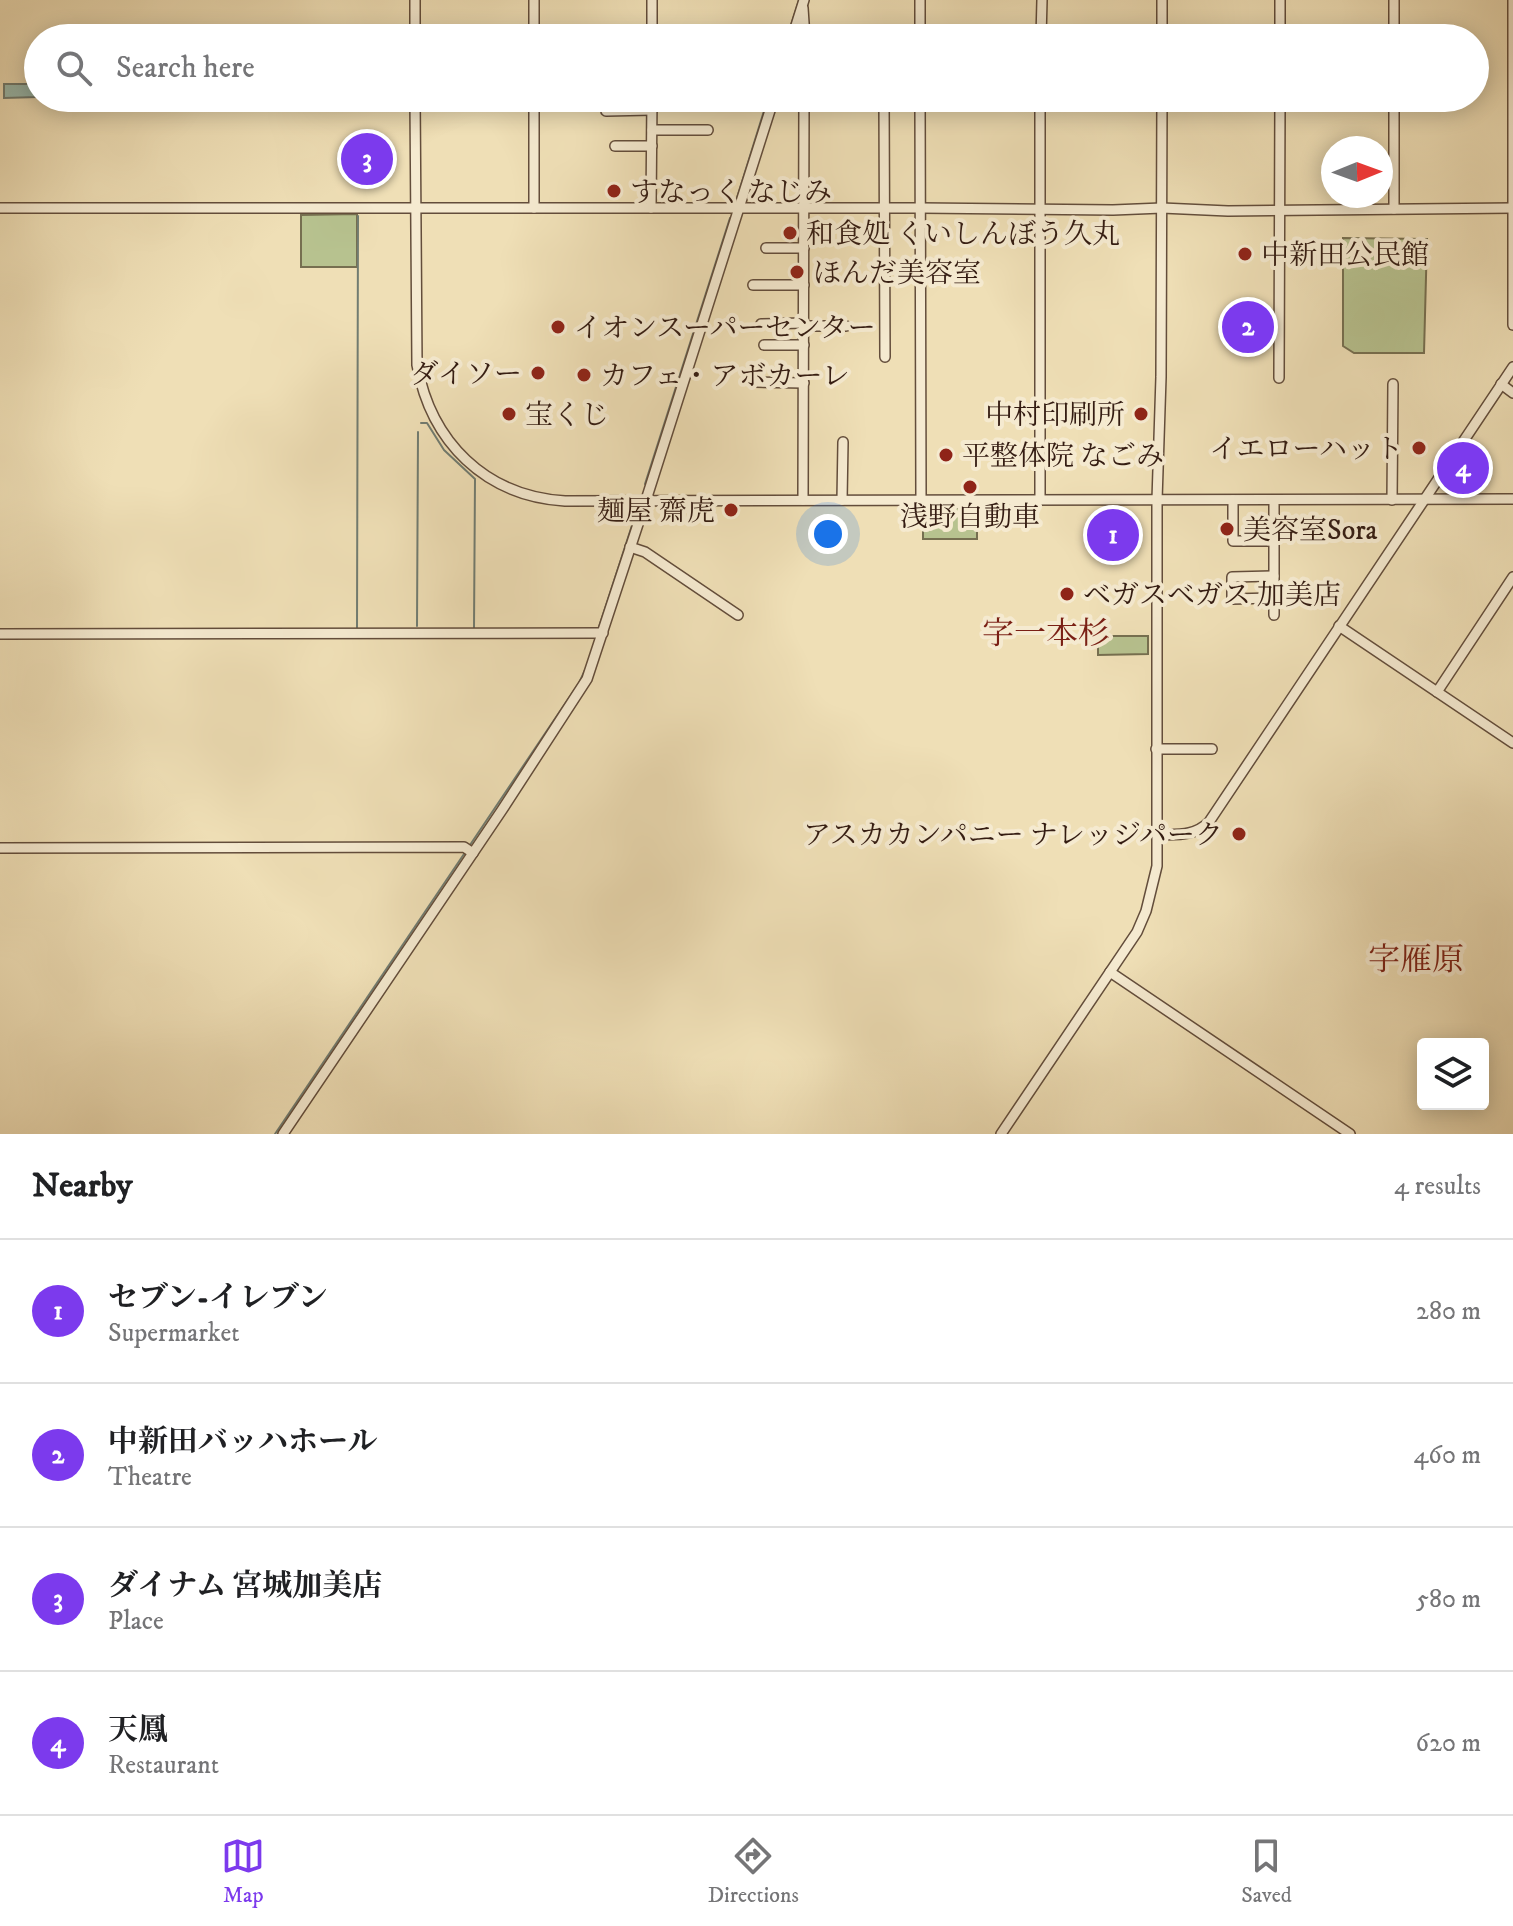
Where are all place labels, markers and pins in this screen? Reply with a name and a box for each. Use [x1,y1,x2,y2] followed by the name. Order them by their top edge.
[341,129,393,189] pin: 3
[630,175,832,210] place label: すなっく なじみ
[605,182,623,200] marker: すなっく なじみ
[806,217,1120,252] place label: 和食処 くいしんぼう久丸
[781,224,799,242] marker: 和食処 くいしんぼう久丸
[1261,238,1429,273] place label: 中新田公民館
[1236,245,1254,263] marker: 中新田公民館
[813,256,981,291] place label: ほんだ美容室
[788,263,806,281] marker: ほんだ美容室
[1222,297,1274,357] pin: 2
[574,311,876,346] place label: イオンスーパーセンター
[549,318,567,336] marker: イオンスーパーセンター
[411,357,522,392] place label: ダイソー
[600,359,850,394] place label: カフェ・アボカーレ
[529,364,547,382] marker: ダイソー
[575,366,593,384] marker: カフェ・アボカーレ
[525,398,609,433] place label: 宝くじ
[985,398,1125,433] place label: 中村印刷所
[500,405,518,423] marker: 宝くじ
[1132,405,1150,423] marker: 中村印刷所
[1210,432,1403,467] place label: イエローハット
[1437,438,1489,498] pin: 4
[962,439,1164,474] place label: 平整体院 なごみ
[1410,439,1428,457] marker: イエローハット
[937,446,955,464] marker: 平整体院 なごみ
[961,478,979,496] marker: 浅野自動車
[597,494,715,529] place label: 麺屋 齋虎
[900,500,1040,535] place label: 浅野自動車
[722,501,740,519] marker: 麺屋 齋虎
[1087,505,1139,565] pin: 1
[1243,513,1378,548] place label: 美容室Sora
[1218,520,1236,538] marker: 美容室Sora
[1083,578,1341,613] place label: ベガスベガス 加美店
[1058,585,1076,603] marker: ベガスベガス 加美店
[803,818,1223,853] place label: アスカカンパニー ナレッジパーク
[1230,825,1248,843] marker: アスカカンパニー ナレッジパーク

